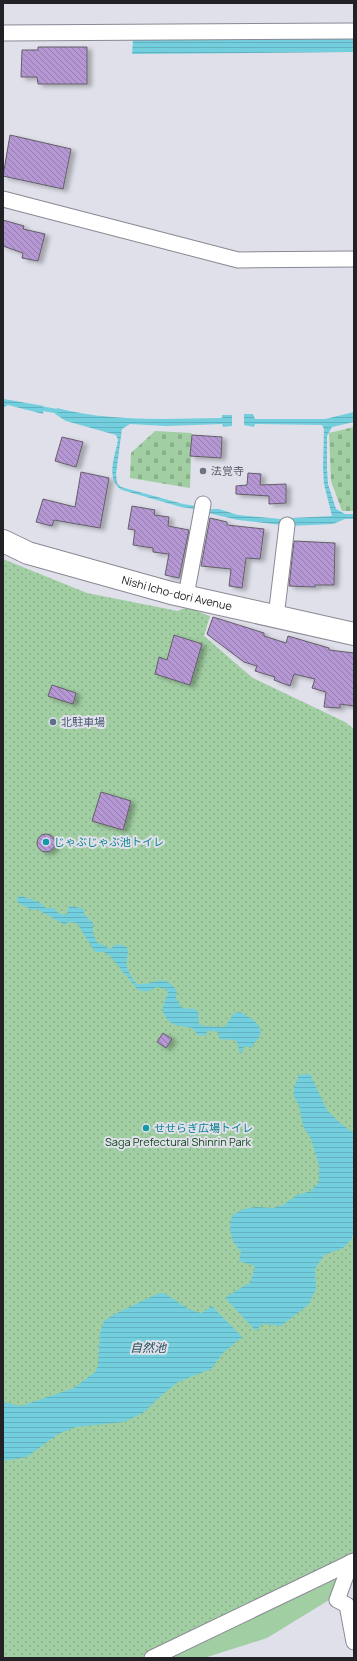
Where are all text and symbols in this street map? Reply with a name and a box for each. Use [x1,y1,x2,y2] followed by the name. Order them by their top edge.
[211,463,244,478] place label: 法覚寺
[198,466,208,476] marker: 法覚寺
[120,572,234,614] street label: Nishi Icho-dori Avenue
[61,714,105,729] place label: 北駐車場
[48,717,58,727] marker: 北駐車場
[54,834,164,849] place label: じゃぶじゃぶ池トイレ
[41,837,51,847] marker: じゃぶじゃぶ池トイレ
[154,1120,253,1135] place label: せせらぎ広場トイレ
[141,1123,151,1133] marker: せせらぎ広場トイレ
[105,1134,252,1149] park label: Saga Prefectural Shinrin Park
[130,1339,167,1356] water label: 自然池

